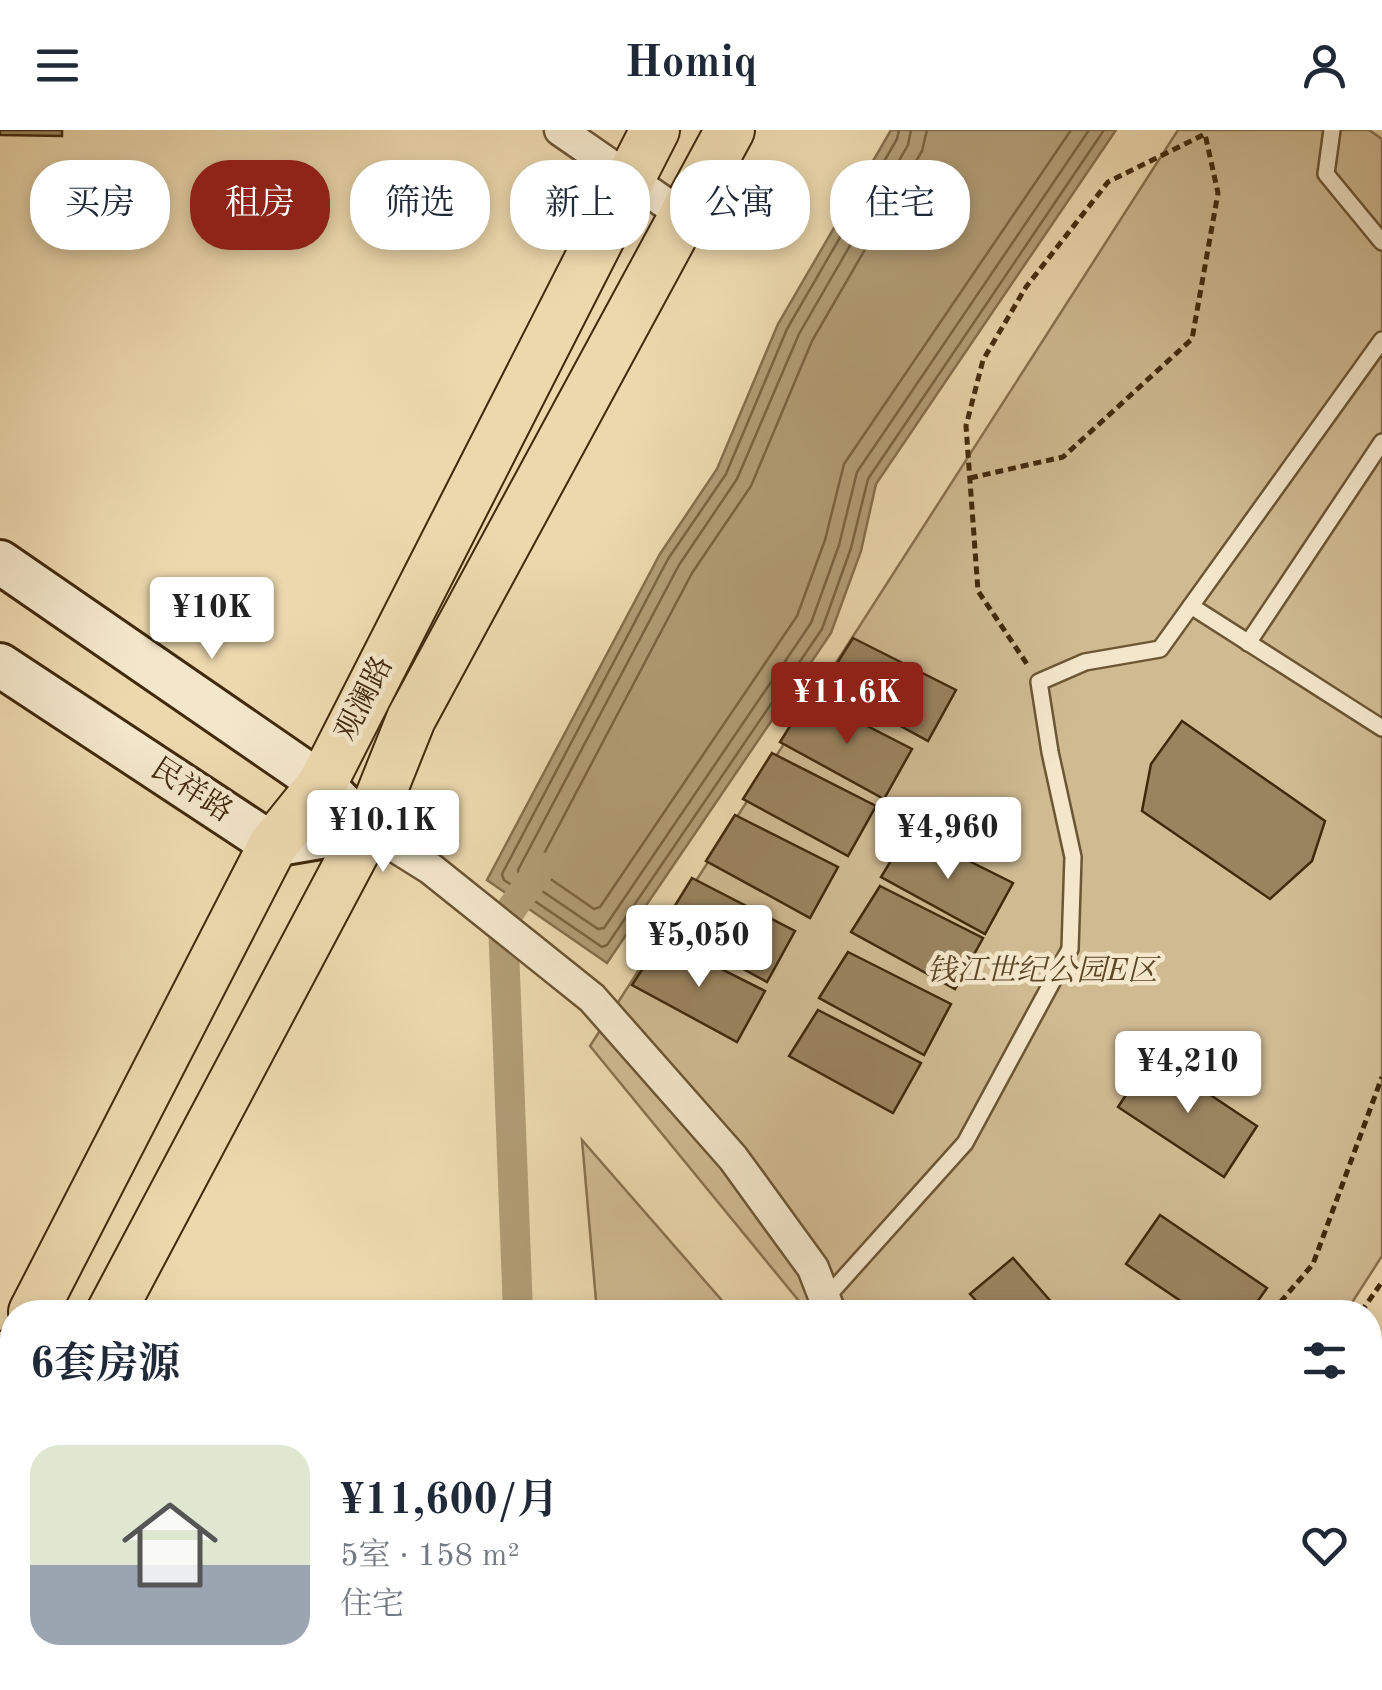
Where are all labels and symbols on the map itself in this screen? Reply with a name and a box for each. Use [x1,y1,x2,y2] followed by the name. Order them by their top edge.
[153,577,271,662] pin: ¥10K
[329,651,399,746] street label: 观澜路
[766,662,928,747] pin: ¥11.6K
[145,751,239,828] street label: 民祥路
[302,790,464,875] pin: ¥10.1K
[867,797,1029,882] pin: ¥4,960
[618,905,780,990] pin: ¥5,050
[927,954,1161,987] park label: 钱江世纪公园E区
[1107,1031,1269,1116] pin: ¥4,210

